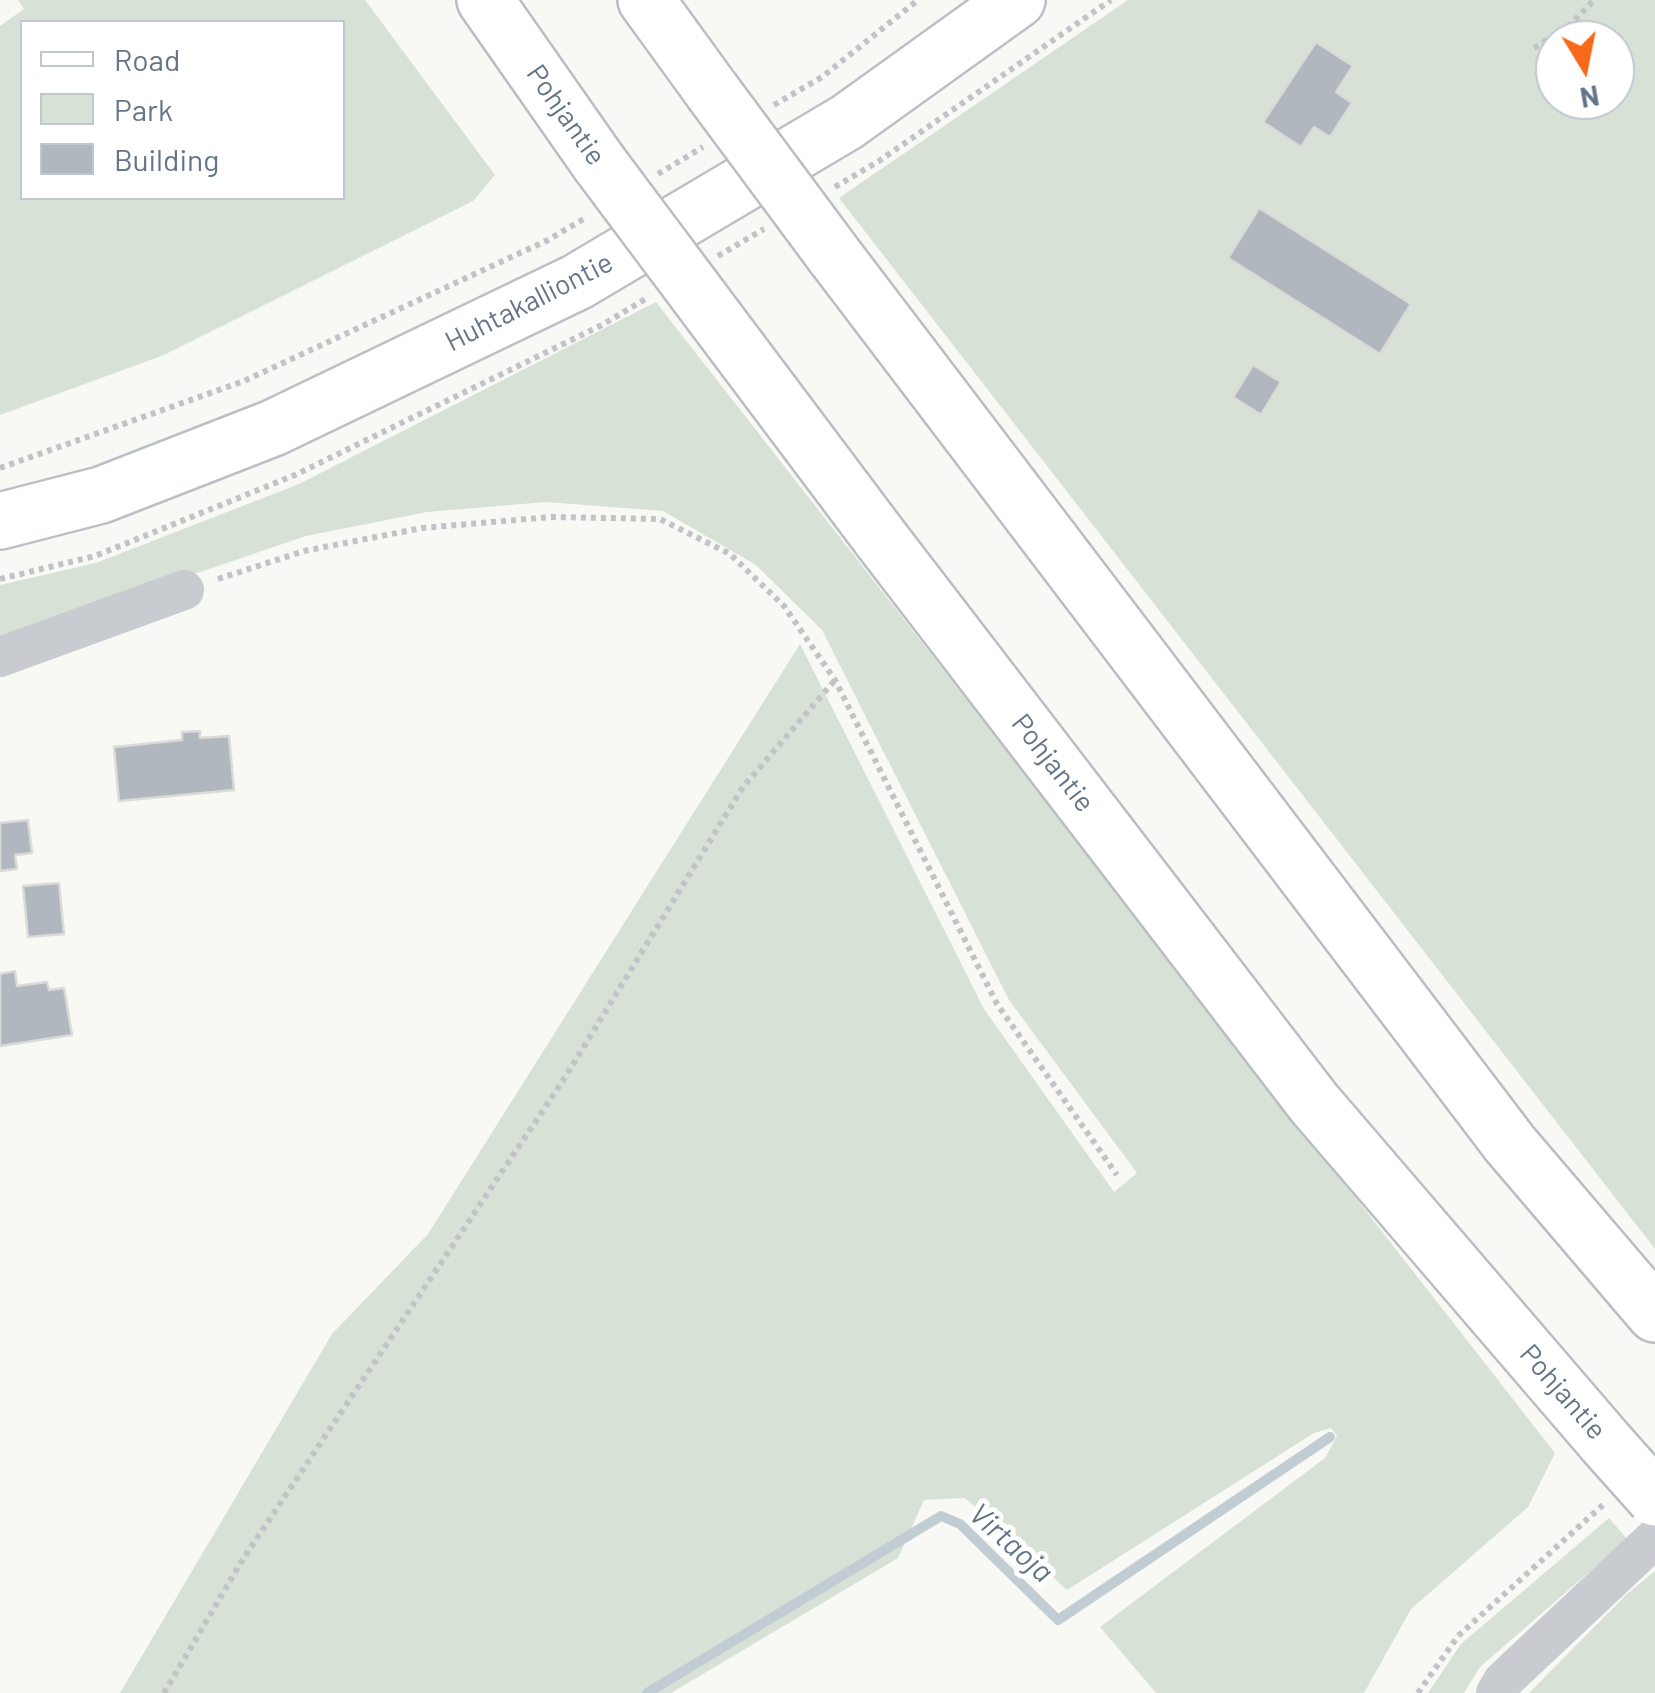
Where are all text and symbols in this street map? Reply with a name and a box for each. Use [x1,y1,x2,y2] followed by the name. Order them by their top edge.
[20,20,345,200] legend
[1535,20,1635,120] north arrow
[114,41,180,77] text: Road
[519,58,613,172] street label: Pohjantie
[1578,79,1602,116] text: N
[114,91,173,127] text: Park
[114,141,219,177] text: Building
[440,245,618,359] street label: Huhtakalliontie
[1004,707,1102,819] street label: Pohjantie
[1513,1338,1613,1446] street label: Pohjantie
[962,1496,1060,1590] water label: Virtaoja

